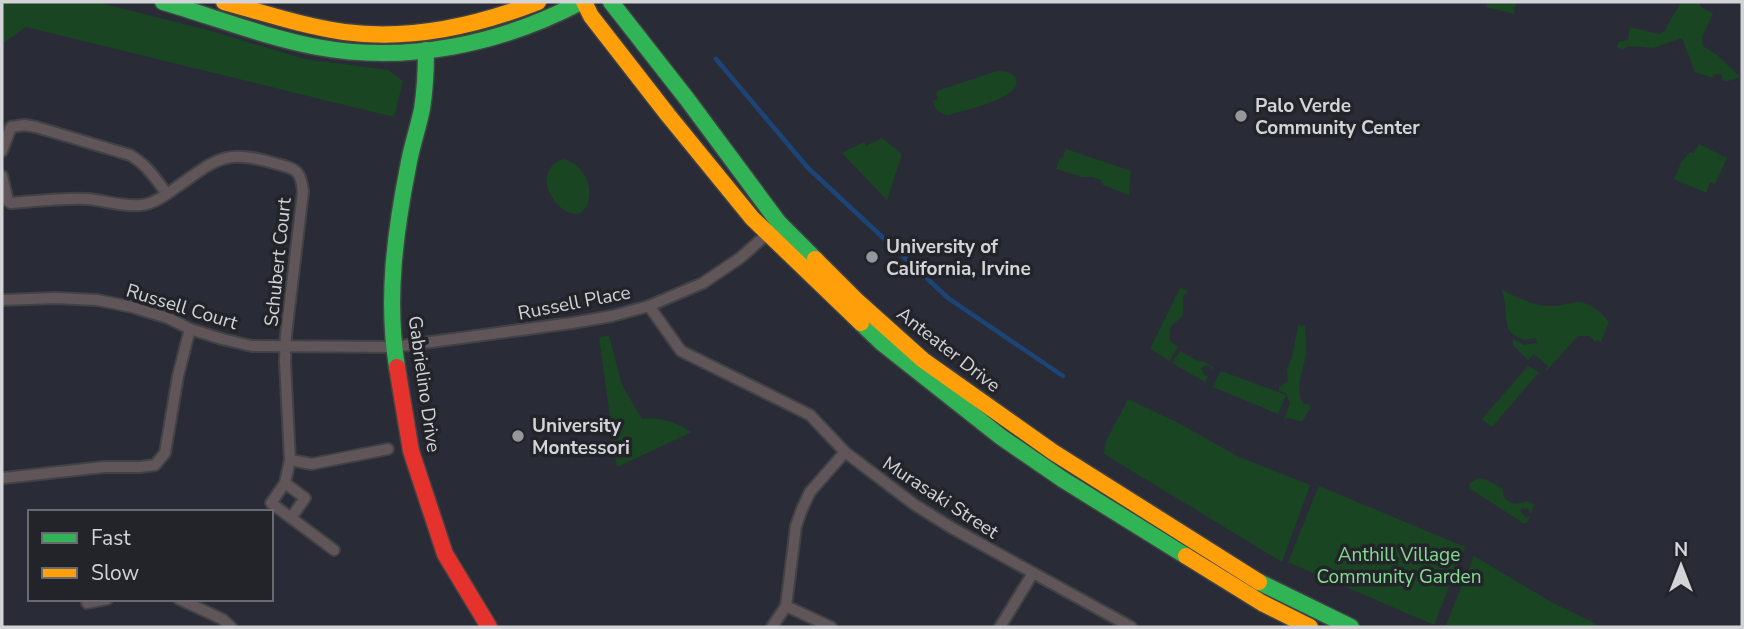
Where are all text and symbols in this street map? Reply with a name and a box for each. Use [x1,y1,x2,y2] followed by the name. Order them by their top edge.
[1255,93,1420,141] place label: Palo Verde Community Center
[1233,108,1249,124] marker: Palo Verde Community Center
[258,196,298,328] street label: Schubert Court
[886,234,1031,282] place label: University of California, Irvine
[864,249,880,265] marker: University of California, Irvine
[123,278,241,336] street label: Russell Court
[516,279,633,327] street label: Russell Place
[891,301,1006,398] street label: Anteater Drive
[402,314,446,454] street label: Gabrielino Drive
[532,413,630,461] place label: University Montessori
[510,428,526,444] marker: University Montessori
[877,451,1004,545] street label: Murasaki Street
[28,510,273,601] legend
[91,524,131,552] text: Fast
[1646,531,1716,601] north arrow
[1674,537,1688,563] text: N
[1316,542,1482,590] park label: Anthill Village Community Garden
[91,559,140,587] text: Slow

